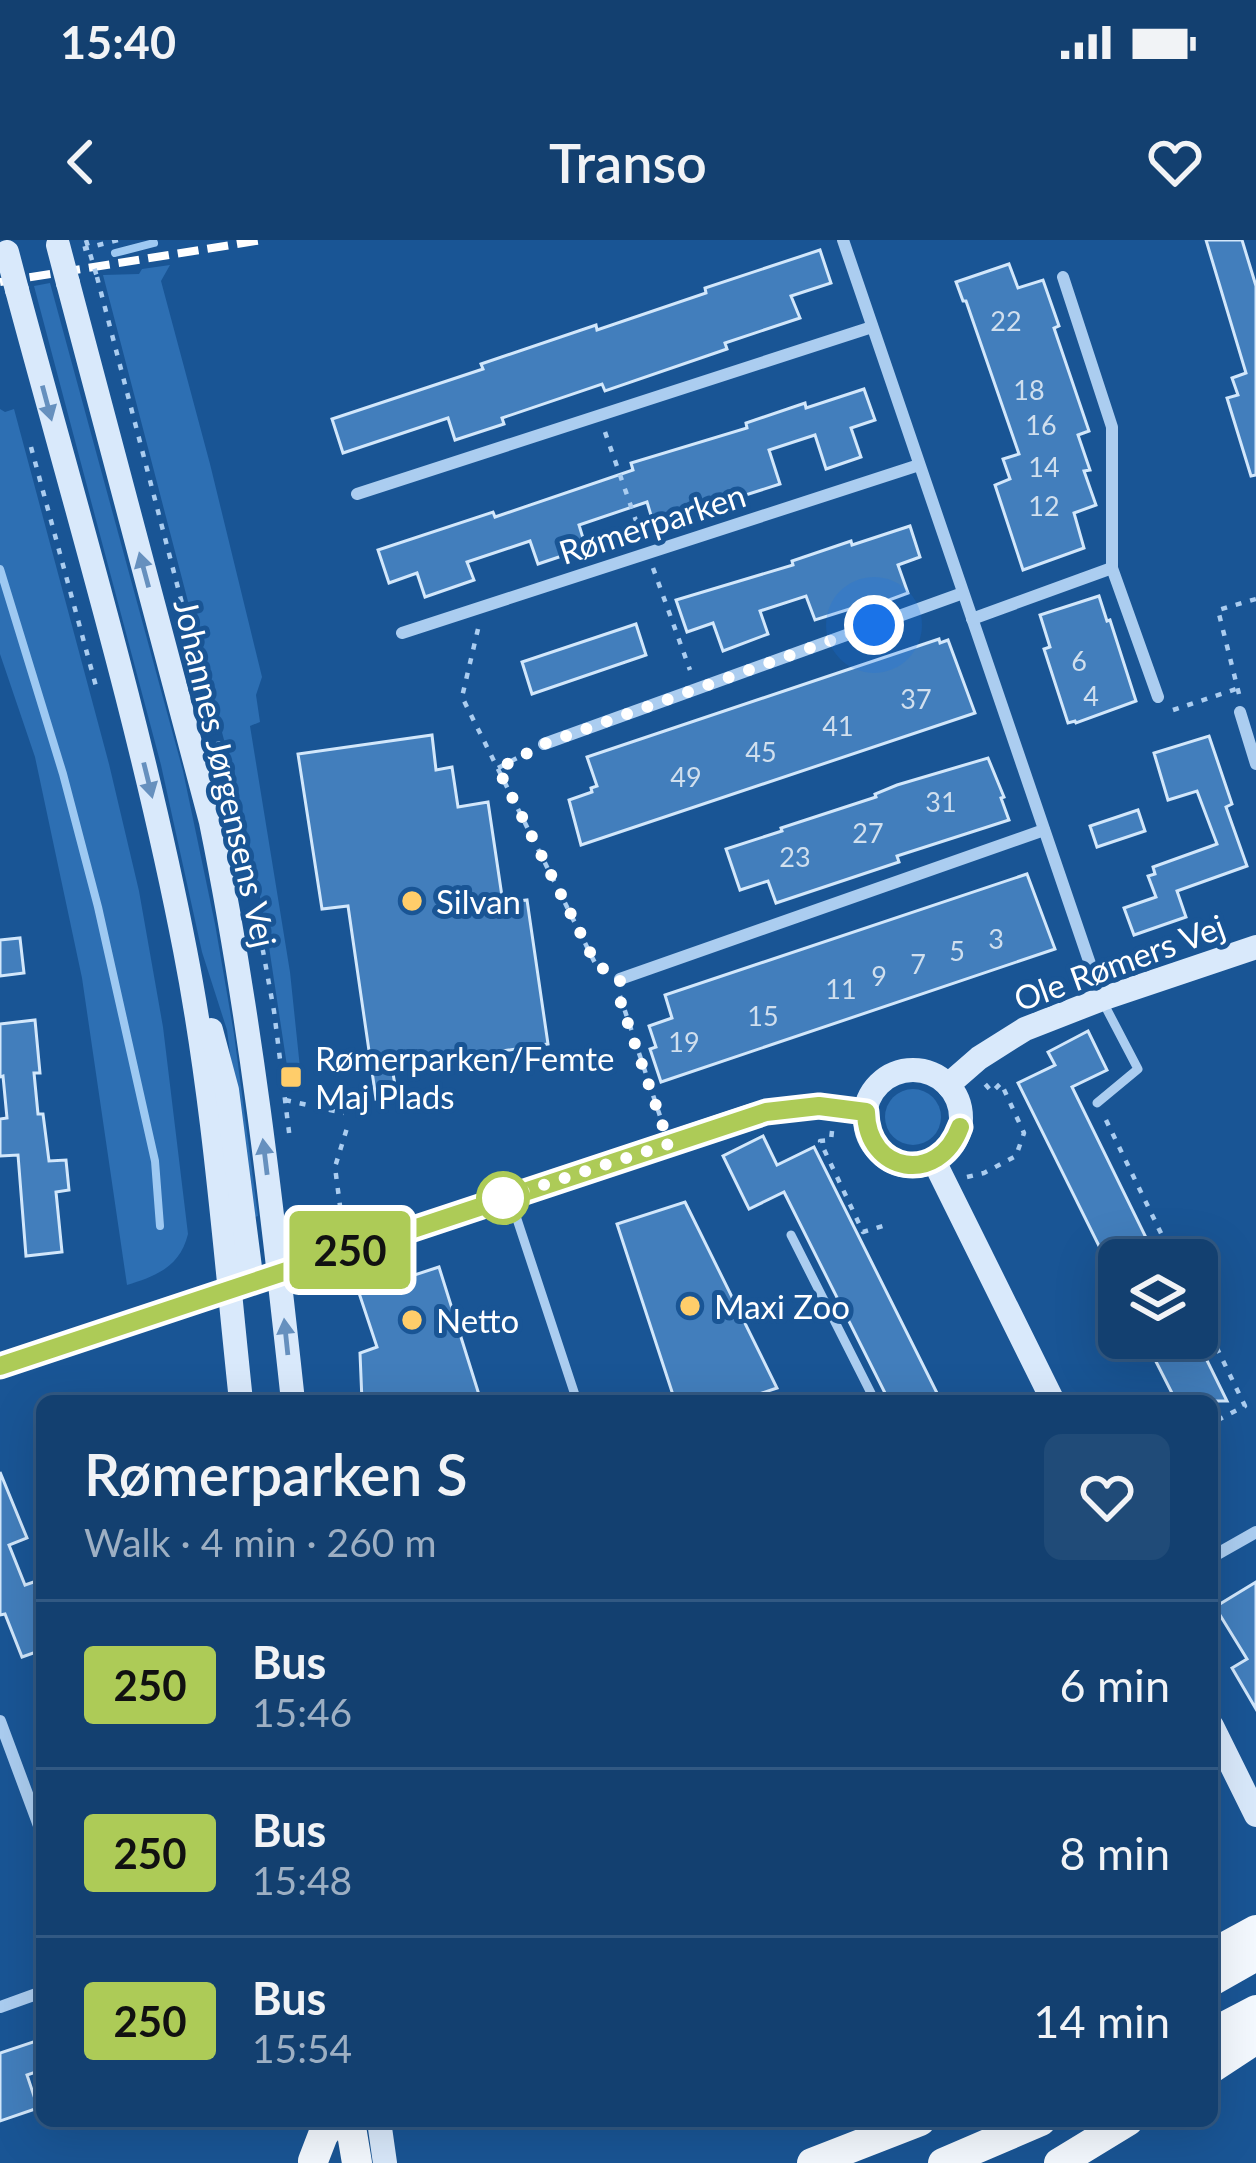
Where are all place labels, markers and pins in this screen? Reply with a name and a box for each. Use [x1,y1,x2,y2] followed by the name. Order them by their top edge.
[436,881,521,921] place label: Silvan
[399,888,425,914] marker: Silvan
[315,1038,614,1116] place label: Rømerparken/Femte Maj Plads
[278,1064,304,1090] marker: Rømerparken/Femte Maj Plads
[478,1173,528,1223] unlabelled marker
[714,1286,850,1326] place label: Maxi Zoo
[677,1293,703,1319] marker: Maxi Zoo
[436,1300,519,1340] place label: Netto
[399,1307,425,1333] marker: Netto

